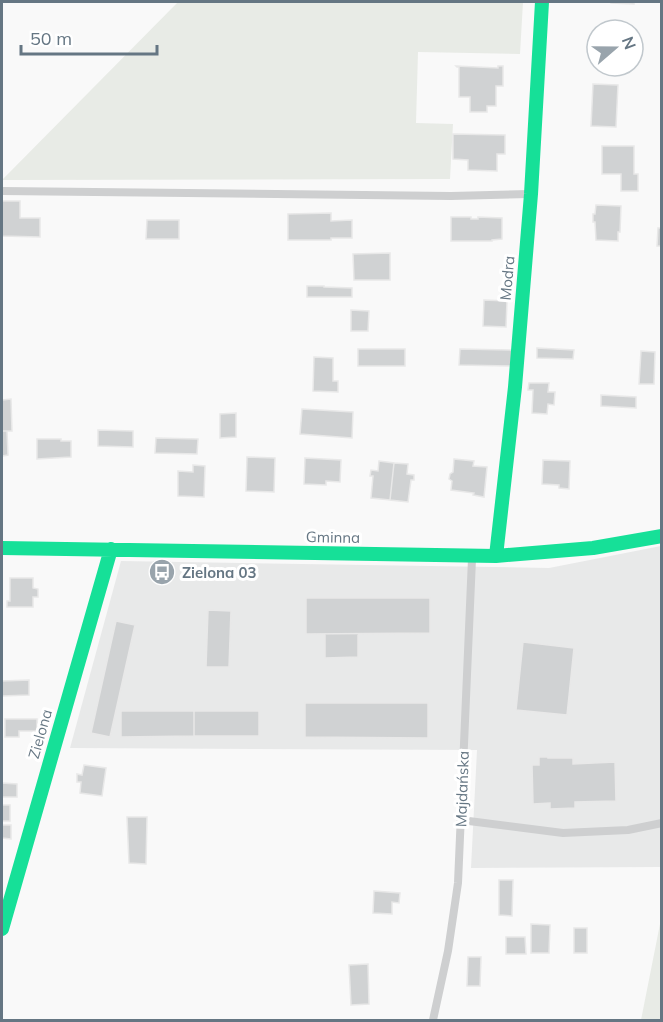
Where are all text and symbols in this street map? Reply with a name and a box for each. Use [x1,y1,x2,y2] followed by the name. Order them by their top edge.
[21,18,158,56] scale bar
[585,18,645,78] north arrow
[30,27,72,50] text: 50 m
[618,34,641,52] text: N
[496,255,518,301] street label: Modra
[306,527,360,547] street label: Gminna
[147,557,177,587] bus stop icon: Zielona 03
[182,563,257,582] place label: Zielona 03
[24,707,56,761] street label: Zielona
[451,751,473,827] street label: Majdańska

